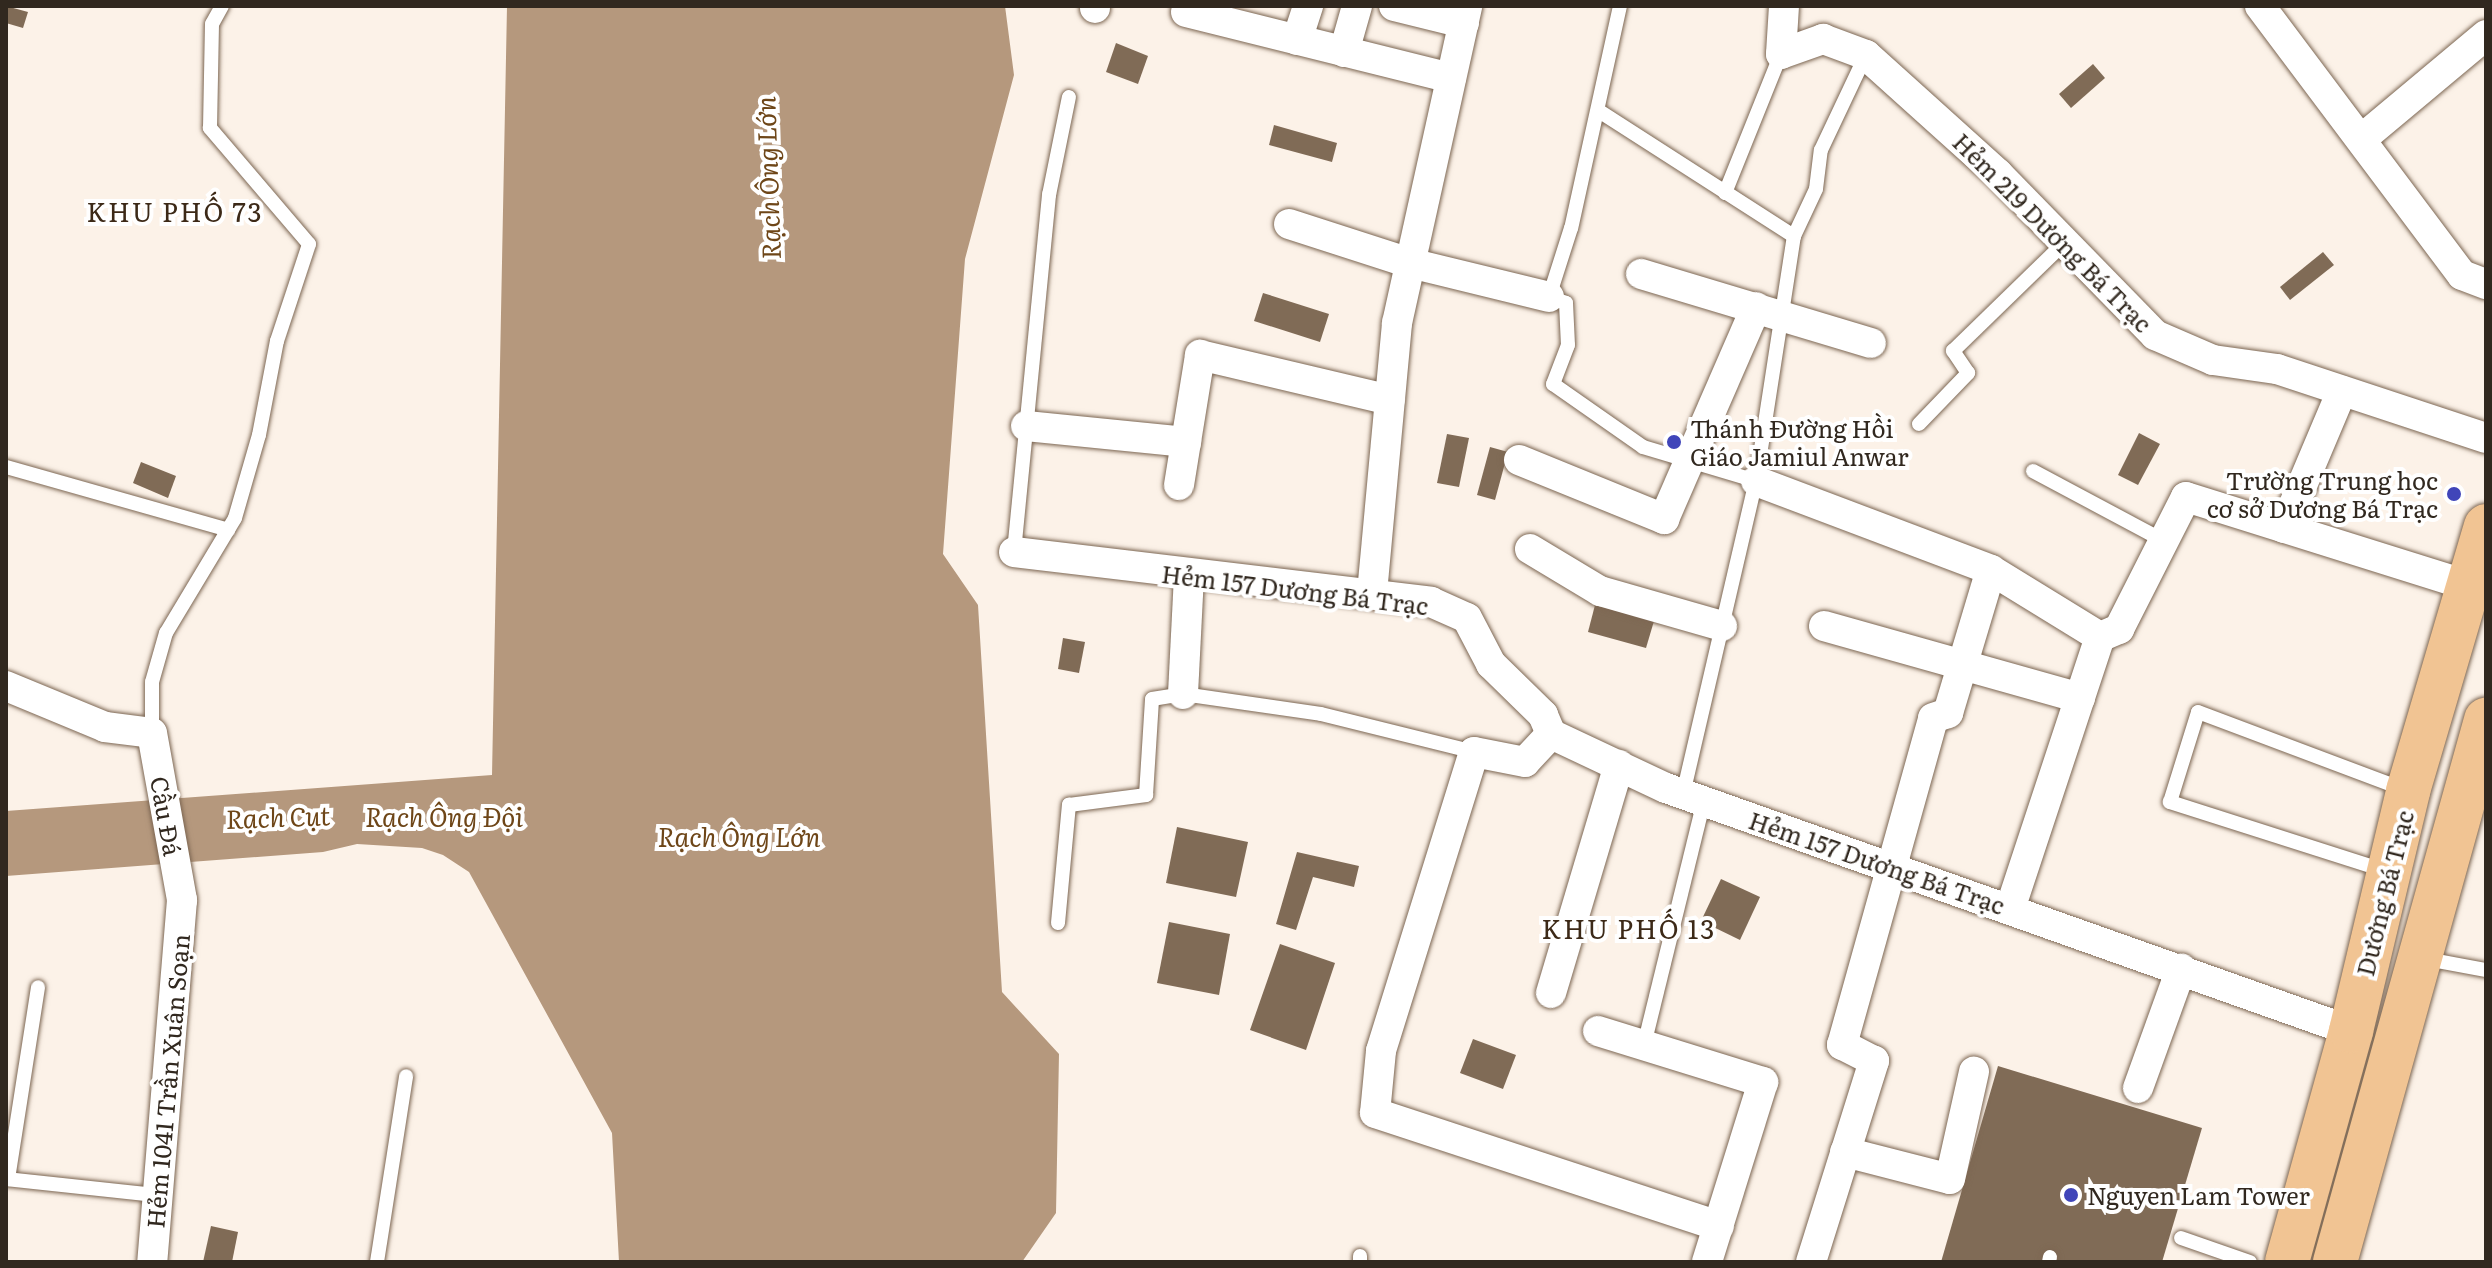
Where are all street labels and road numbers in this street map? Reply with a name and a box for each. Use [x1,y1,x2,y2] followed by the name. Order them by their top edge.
[1948,127,2158,337] street label: Hẻm 219 Dương Bá Trạc
[1160,558,1430,620] street label: Hẻm 157 Dương Bá Trạc
[146,774,188,858] street label: Cầu Đá
[1745,805,2009,919] street label: Hẻm 157 Dương Bá Trạc
[2350,807,2418,979] street label: Dương Bá Trạc
[140,933,194,1229] street label: Hẻm 1041 Trần Xuân Soạn

